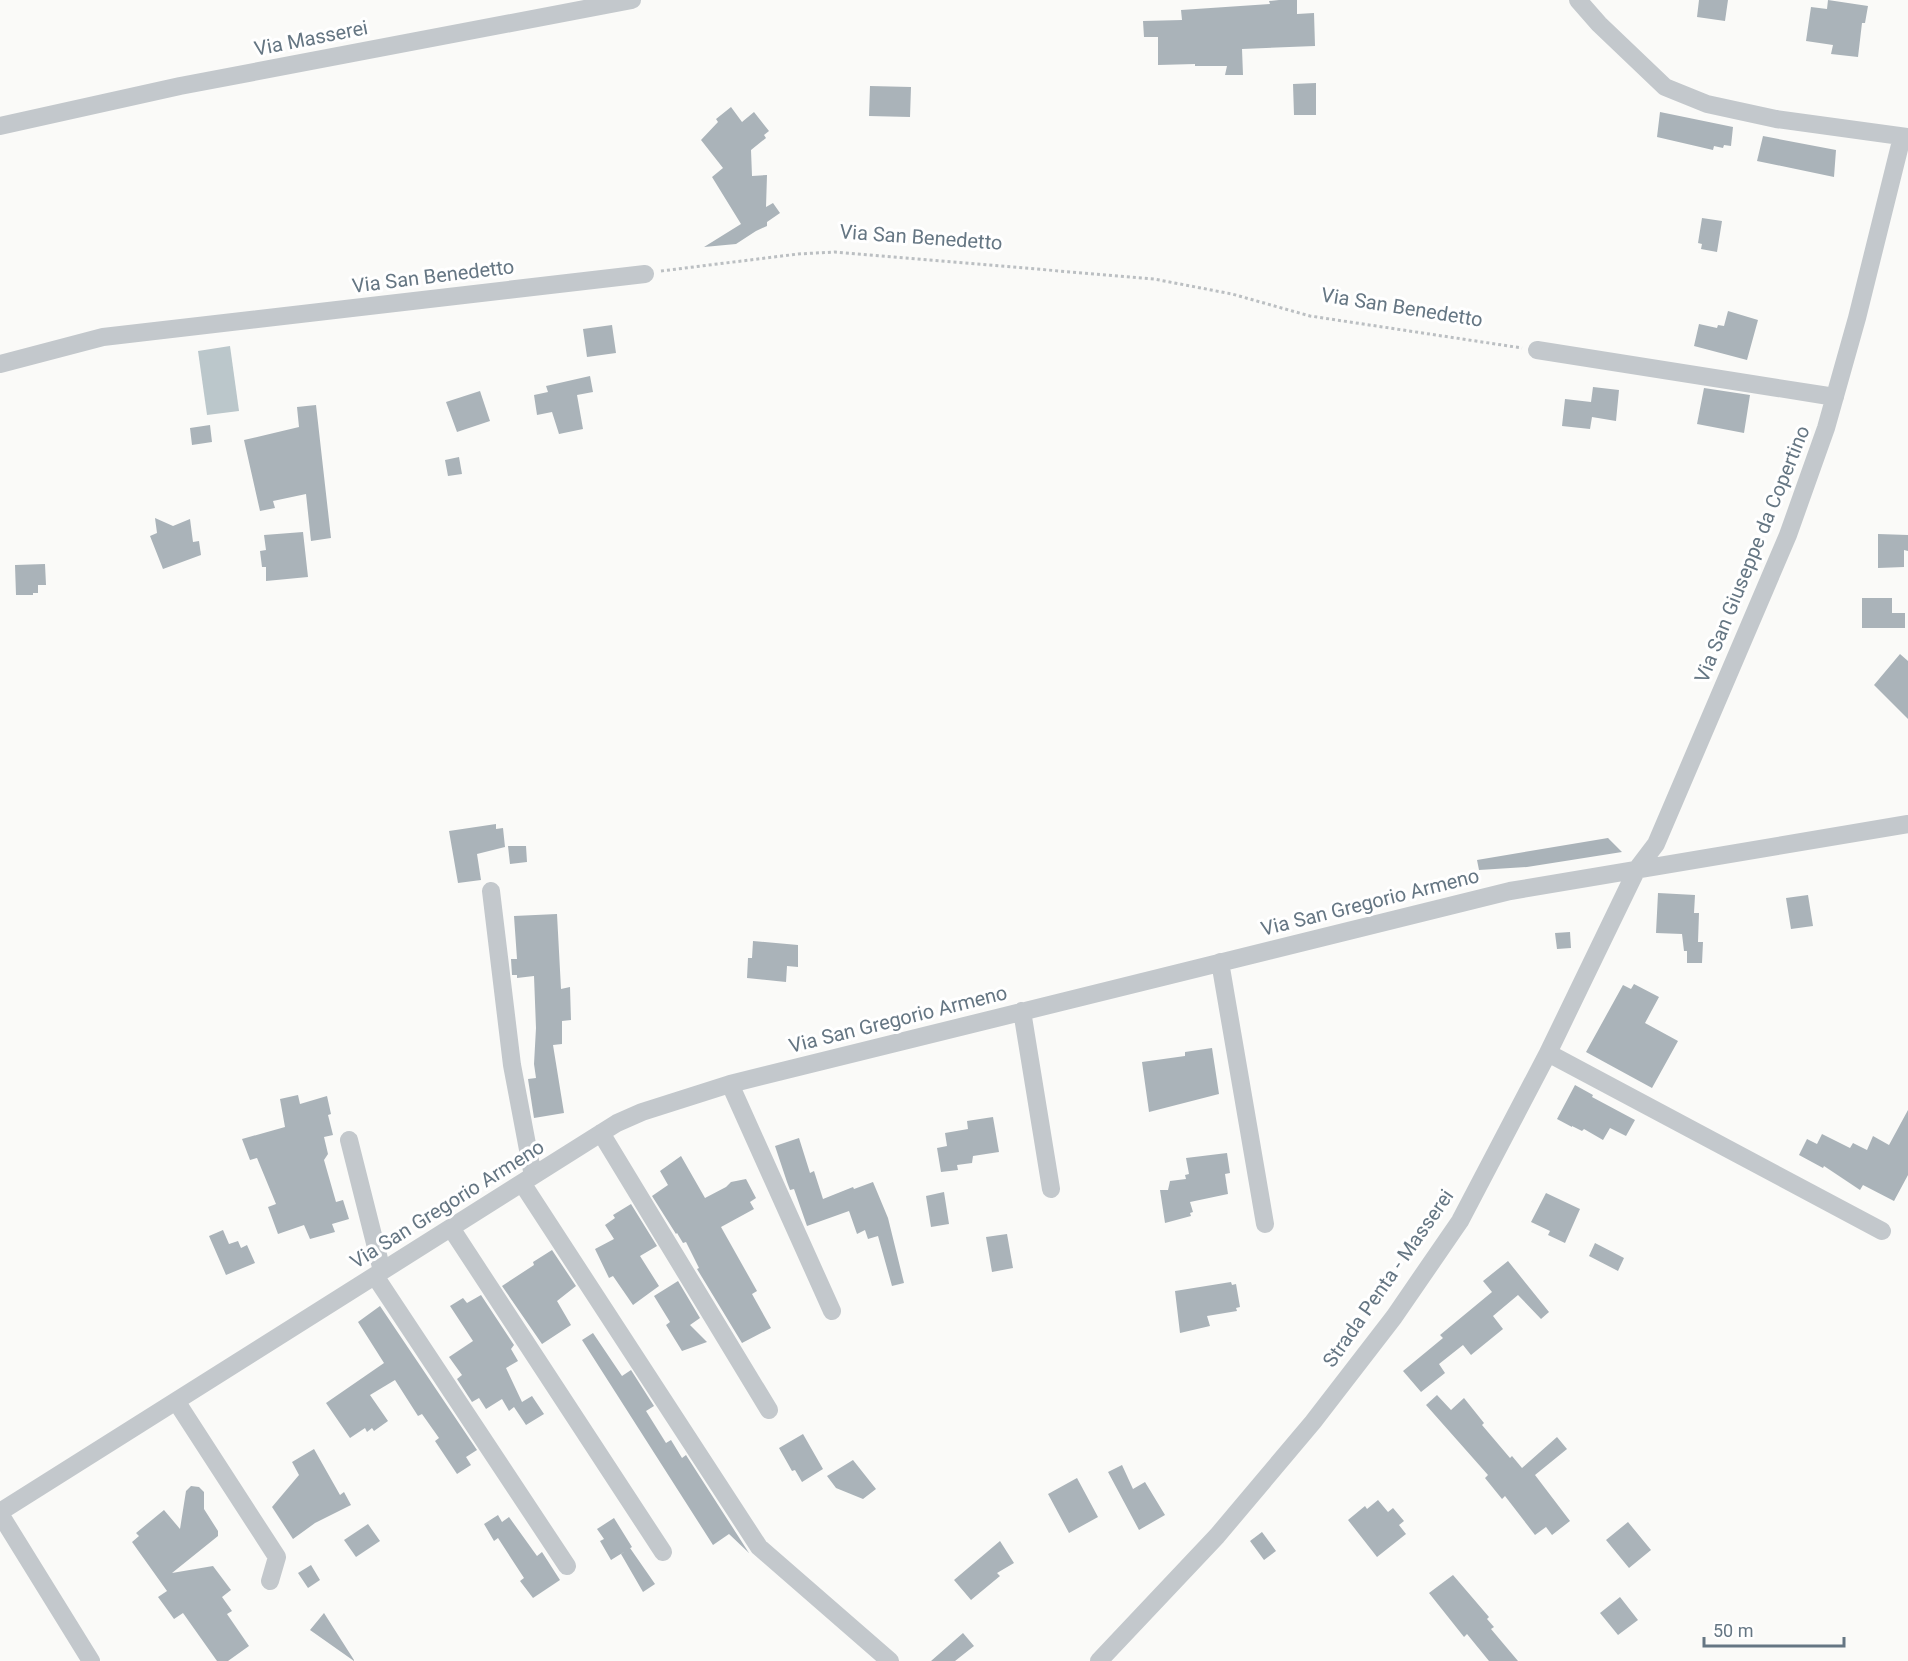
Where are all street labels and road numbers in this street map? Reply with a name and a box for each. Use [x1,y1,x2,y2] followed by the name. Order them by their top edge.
[252,15,370,61] street label: Via Masserei
[839,219,1003,255] street label: Via San Benedetto
[351,254,515,298] street label: Via San Benedetto
[1320,282,1484,332] street label: Via San Benedetto
[1689,422,1815,686] street label: Via San Giuseppe da Copertino
[1258,863,1482,941] street label: Via San Gregorio Armeno
[786,980,1010,1058] street label: Via San Gregorio Armeno
[346,1134,548,1274] street label: Via San Gregorio Armeno
[1318,1185,1458,1371] street label: Strada Penta - Masserei

